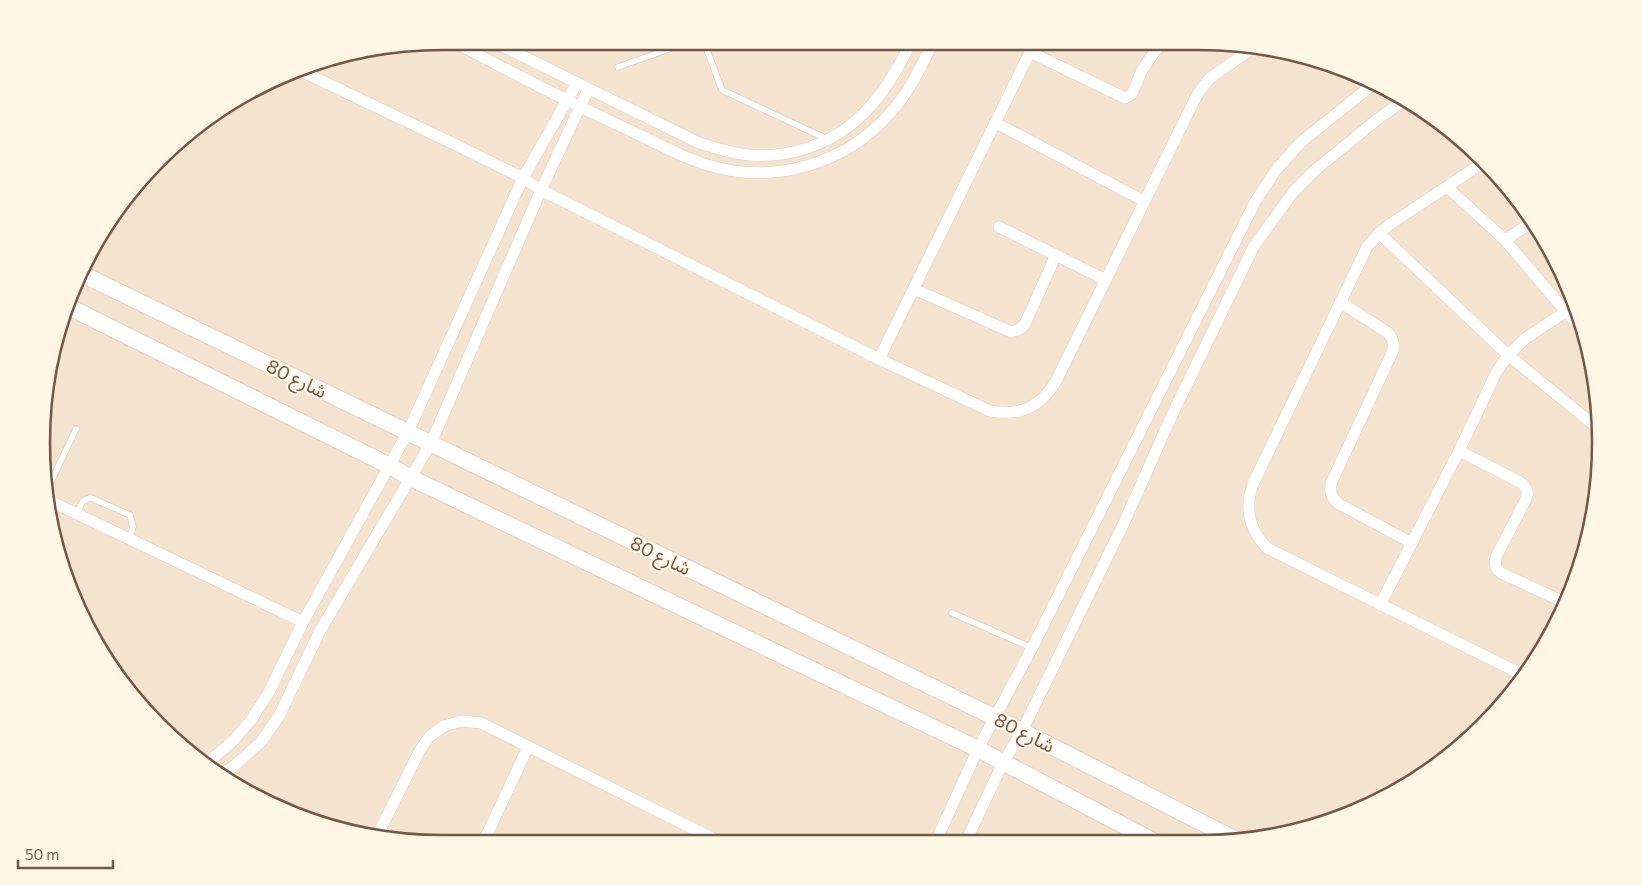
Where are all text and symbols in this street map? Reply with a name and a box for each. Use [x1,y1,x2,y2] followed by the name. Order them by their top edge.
[262,354,331,405] street label: شارع 80
[626,531,695,582] street label: شارع 80
[990,707,1059,760] street label: شارع 80
[18,838,112,870] scale bar
[25,845,59,863] text: 50 m

